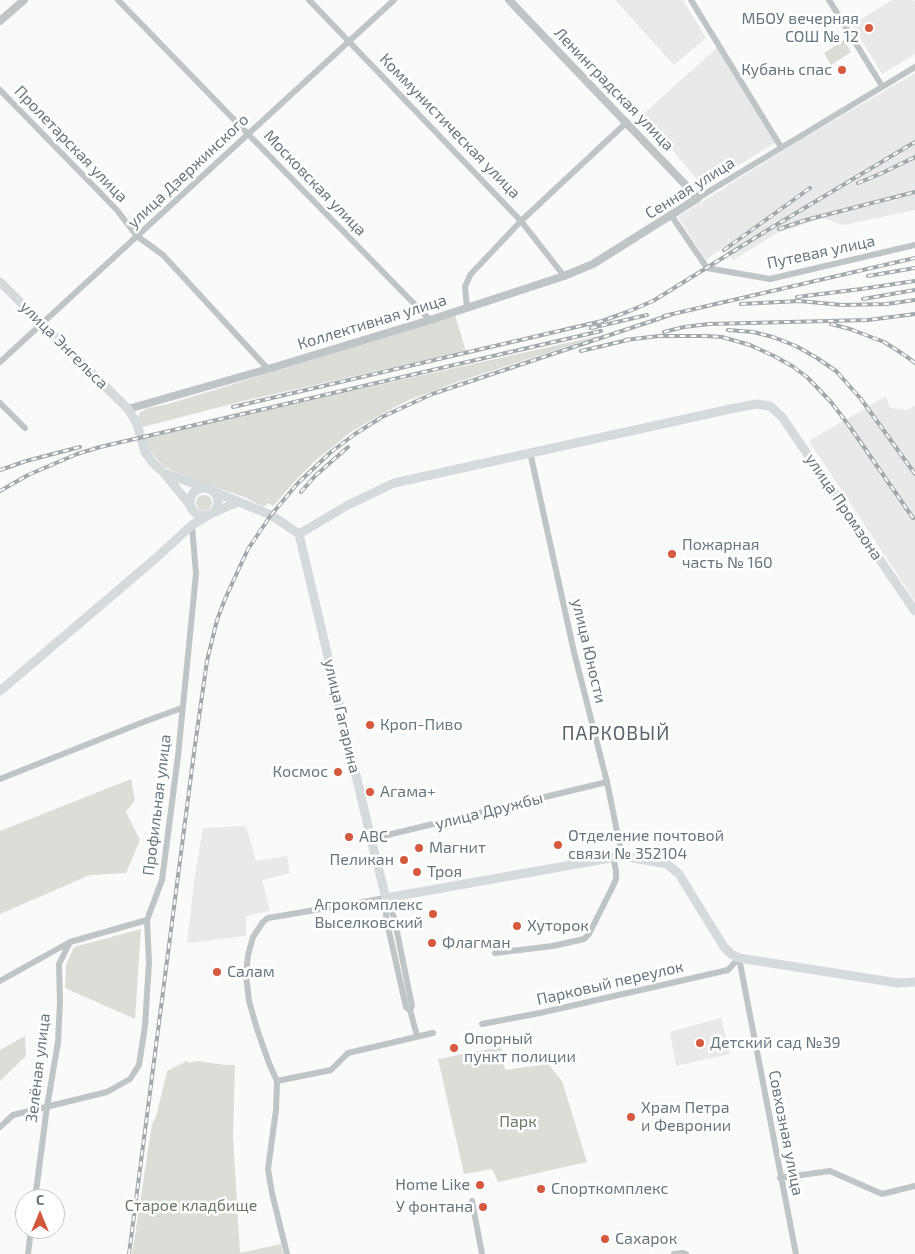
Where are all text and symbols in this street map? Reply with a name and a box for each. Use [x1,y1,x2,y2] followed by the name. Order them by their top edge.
[742,9,859,47] place label: МБОУ вечерняя СОШ № 12
[863,22,875,34] marker: МБОУ вечерняя СОШ № 12
[550,23,678,155] street label: Ленинградская улица
[376,49,524,203] street label: Коммунистическая улица
[741,60,832,80] place label: Кубань спас
[836,64,848,76] marker: Кубань спас
[10,82,132,206] street label: Пролетарская улица
[124,110,252,232] street label: улица Дзержинского
[260,126,370,240] street label: Московская улица
[642,153,738,223] street label: Сенная улица
[765,231,877,273] street label: Путевая улица
[295,290,449,354] street label: Коллективная улица
[16,297,112,393] street label: улица Энгельса
[801,450,887,564] street label: улица Промзона
[682,535,773,573] place label: Пожарная часть № 160
[666,548,678,560] marker: Пожарная часть № 160
[568,597,610,705] street label: улица Юности
[320,657,364,775] street label: улица Гагарина
[380,715,463,735] place label: Кроп-Пиво
[364,719,376,731] marker: Кроп-Пиво
[561,723,671,745] district label: ПАРКОВЫЙ
[139,733,175,877] street label: Профильная улица
[273,762,328,782] place label: Космос
[332,766,344,778] marker: Космос
[380,782,436,802] place label: Агама+
[364,786,376,798] marker: Агама+
[433,788,545,834] street label: улица Дружбы
[568,826,724,864] place label: Отделение почтовой связи № 352104
[359,827,388,847] place label: ABC
[343,831,355,843] marker: ABC
[429,838,486,858] place label: Магнит
[552,839,564,851] marker: Отделение почтовой связи № 352104
[413,842,425,854] marker: Магнит
[330,850,394,870] place label: Пеликан
[398,854,410,866] marker: Пеликан
[427,862,462,882] place label: Троя
[411,866,423,878] marker: Троя
[314,895,423,933] place label: Агрокомплекс Выселковский
[427,908,439,920] marker: Агрокомплекс Выселковский
[527,916,589,936] place label: Хуторок
[511,920,523,932] marker: Хуторок
[442,933,510,953] place label: Флагман
[426,937,438,949] marker: Флагман
[535,957,685,1009] street label: Парковый переулок
[227,962,275,982] place label: Салам
[211,966,223,978] marker: Салам
[22,1012,54,1124] street label: Зелёная улица
[464,1029,576,1067] place label: Опорный пункт полиции
[710,1033,841,1053] place label: Детский сад №39
[694,1037,706,1049] marker: Детский сад №39
[448,1042,460,1054] marker: Опорный пункт полиции
[764,1069,808,1197] street label: Совхозная улица
[641,1098,731,1136] place label: Храм Петра и Февронии
[625,1111,637,1123] marker: Храм Петра и Февронии
[499,1112,537,1132] park label: Парк
[395,1175,470,1195] place label: Home Like
[474,1179,486,1191] marker: Home Like
[551,1179,668,1199] place label: Спорткомплекс
[535,1183,547,1195] marker: Спорткомплекс
[15,1189,65,1239] north arrow
[36,1191,44,1208] text: С
[125,1196,257,1216] park label: Старое кладбище
[396,1197,473,1217] place label: У фонтана
[477,1201,489,1213] marker: У фонтана
[615,1229,677,1249] place label: Сахарок
[599,1233,611,1245] marker: Сахарок

